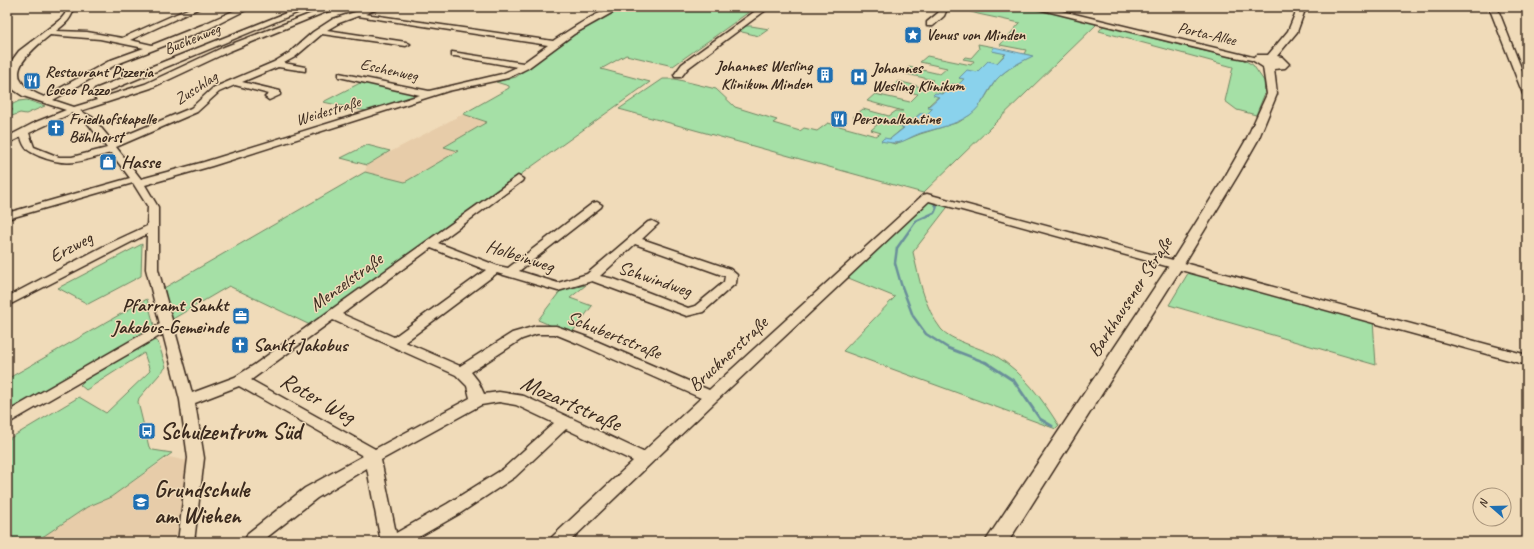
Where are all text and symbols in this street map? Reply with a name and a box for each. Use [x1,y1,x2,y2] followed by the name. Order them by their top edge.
[161,18,224,59] street label: Buchenweg
[1176,18,1240,51] street label: Porta-Allee
[903,25,923,45] place icon: Venus von Minden
[926,25,1026,45] place label: Venus von Minden
[358,54,421,86] street label: Eschenweg
[715,56,814,94] place label: Johannes Wesling Klinikum Minden
[871,58,965,96] place label: Johannes Wesling Klinikum
[45,62,155,100] place label: Restaurant Pizzeria Cocco Pazzo
[815,65,835,85] building icon: Johannes Wesling Klinikum Minden
[171,66,222,109] street label: Zuschlag
[849,67,869,87] hospital icon: Johannes Wesling Klinikum
[22,71,42,91] restaurant icon: Restaurant Pizzeria Cocco Pazzo
[293,91,364,130] street label: Weidestraße
[69,109,158,147] place label: Friedhofskapelle Böhlhorst
[829,109,849,129] restaurant icon: Personalkantine
[852,109,942,129] place label: Personalkantine
[46,118,66,138] church icon: Friedhofskapelle Böhlhorst
[121,150,162,174] place label: Hasse
[98,152,118,172] shop icon: Hasse
[45,225,98,268] street label: Erzweg
[1082,231,1179,362] street label: Barkhausener Straße
[483,234,558,279] street label: Holbeinweg
[305,246,389,317] street label: Menzelstraße
[615,255,696,303] street label: Schwindweg
[110,293,231,339] place label: Pfarramt Sankt Jakobus-Gemeinde
[563,305,667,366] street label: Schubertstraße
[231,306,251,326] office icon: Pfarramt Sankt Jakobus-Gemeinde
[683,310,774,397] street label: Brucknerstraße
[253,333,350,357] place label: Sankt Jakobus
[230,335,250,355] church icon: Sankt Jakobus
[275,366,362,431] street label: Roter Weg
[516,368,627,439] street label: Mozartstraße
[160,417,305,446] place label: Schulzentrum Süd
[137,421,157,441] bus stop icon: Schulzentrum Süd
[154,475,252,530] place label: Grundschule am Wiehen
[1472,487,1512,527] north arrow
[131,492,151,512] school or university icon: Grundschule am Wiehen
[1475,496,1491,509] text: N

